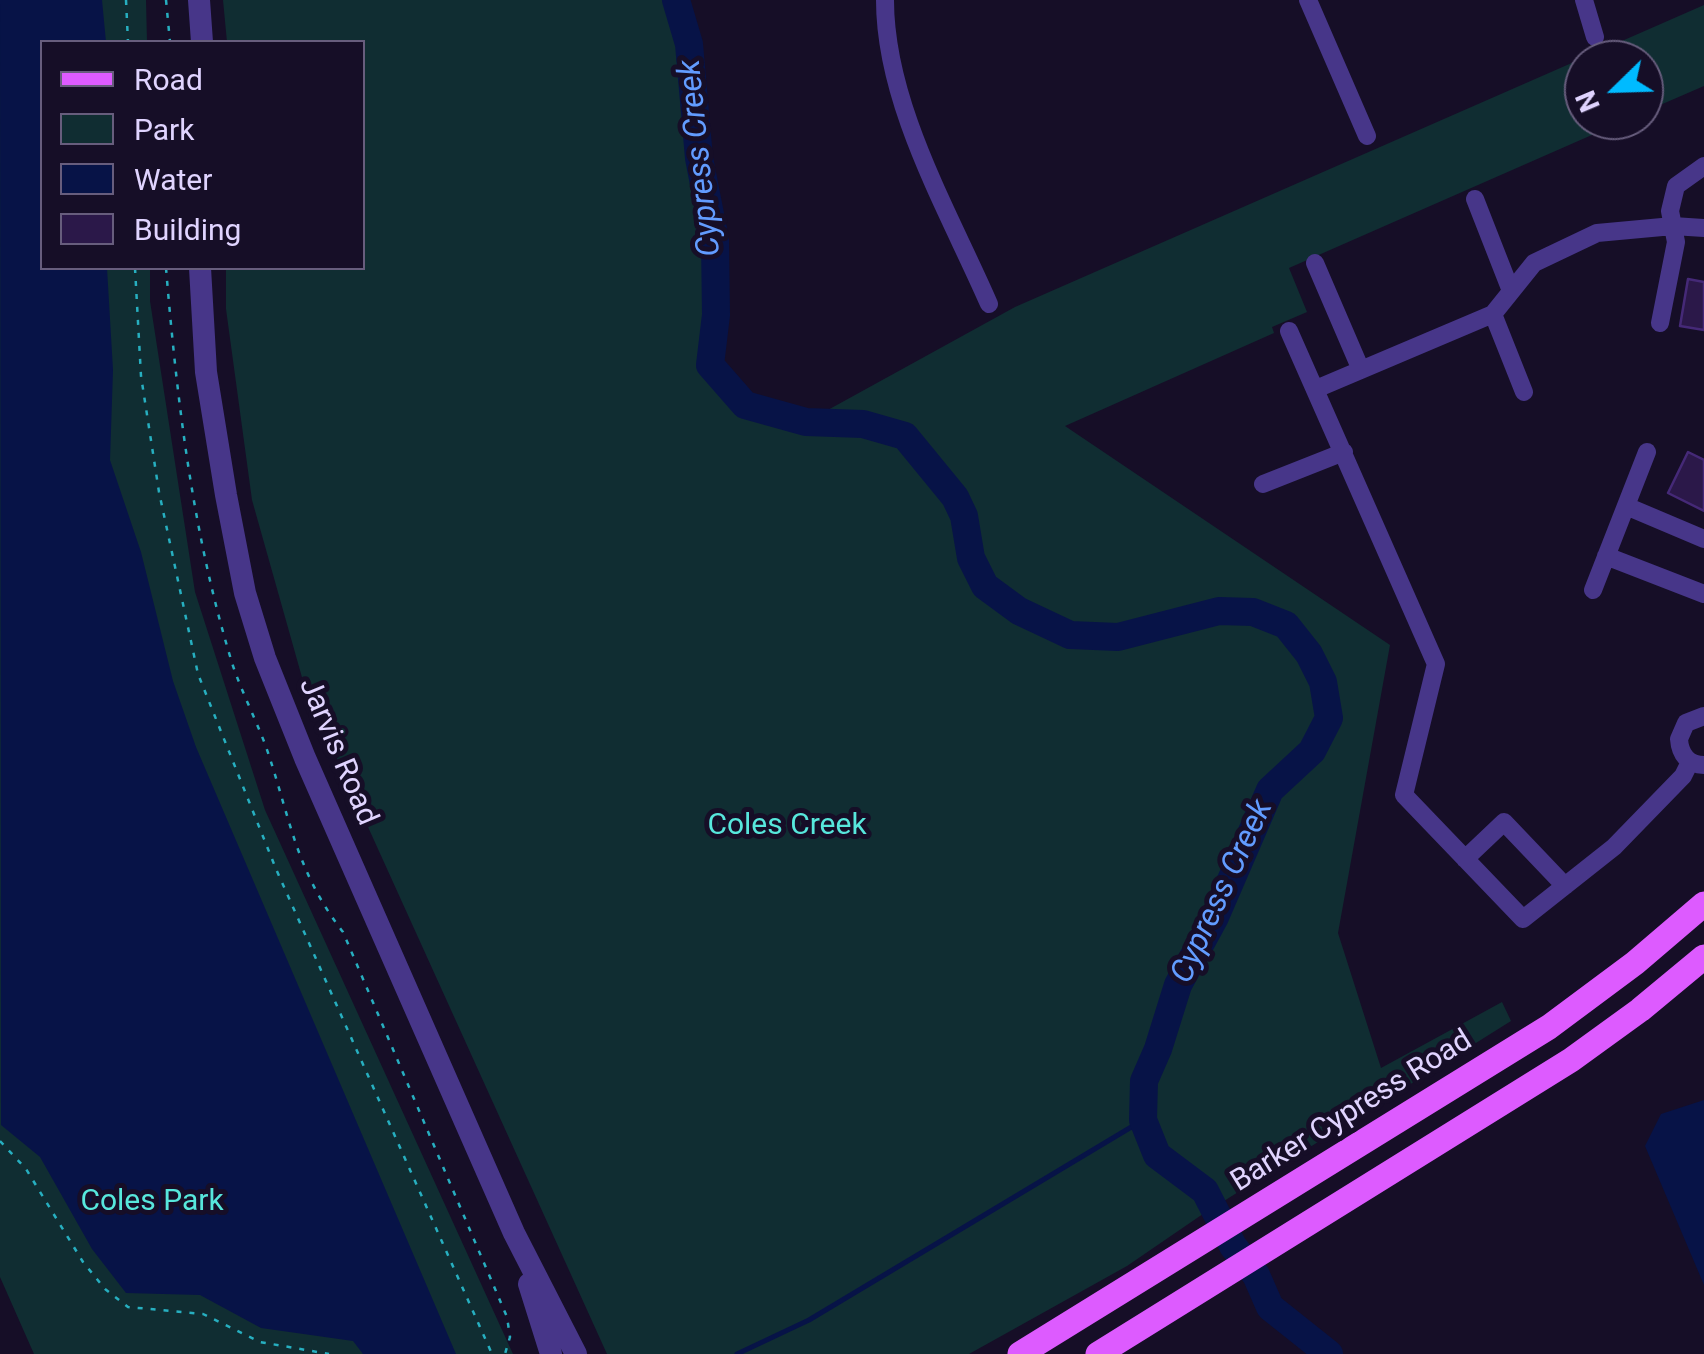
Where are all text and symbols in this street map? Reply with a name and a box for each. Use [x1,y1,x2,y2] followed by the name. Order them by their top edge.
[40,40,365,270] legend
[1564,40,1664,140] north arrow
[672,58,730,258] water label: Cypress Creek
[134,62,203,97] text: Road
[1569,86,1607,117] text: N
[134,112,194,147] text: Park
[134,162,212,197] text: Water
[134,212,241,247] text: Building
[290,673,384,831] street label: Jarvis Road
[1164,794,1282,990] water label: Cypress Creek
[707,808,867,844] park label: Coles Creek
[1225,1023,1479,1201] street label: Barker Cypress Road
[80,1184,224,1220] park label: Coles Park

